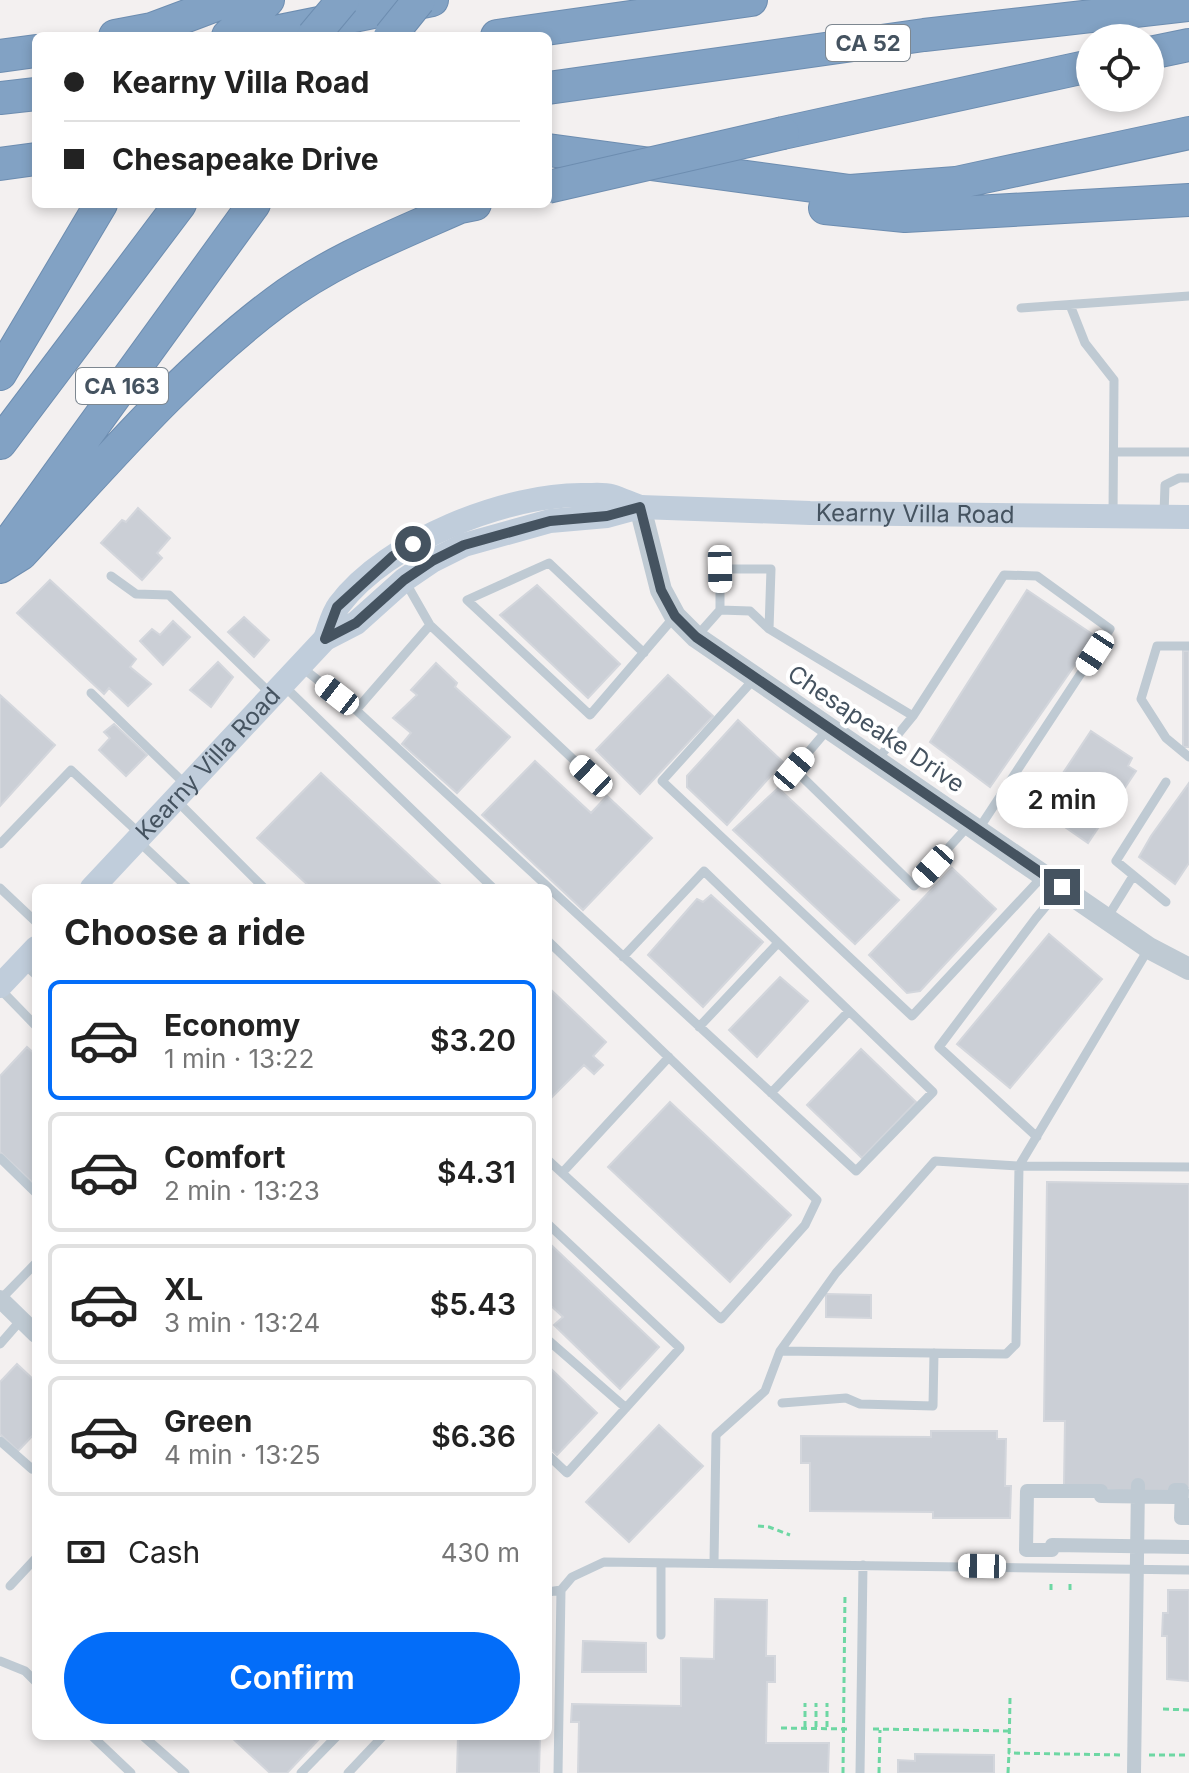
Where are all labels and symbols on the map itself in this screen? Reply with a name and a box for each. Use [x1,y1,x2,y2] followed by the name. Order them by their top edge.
[826,25,910,61] road number: CA 52
[76,368,168,404] road number: CA 163
[816,498,1015,529] street label: Kearny Villa Road
[395,526,431,562] route start
[708,545,732,593] car
[1072,626,1118,680] car
[782,659,970,799] street label: Chesapeake Drive
[311,671,363,719] car
[129,681,286,846] street label: Kearny Villa Road
[769,743,819,795] car
[565,751,617,801] car
[996,771,1128,827] callout: 2 min
[908,840,958,892] car
[1044,869,1080,905] route end
[958,1554,1006,1578] car

